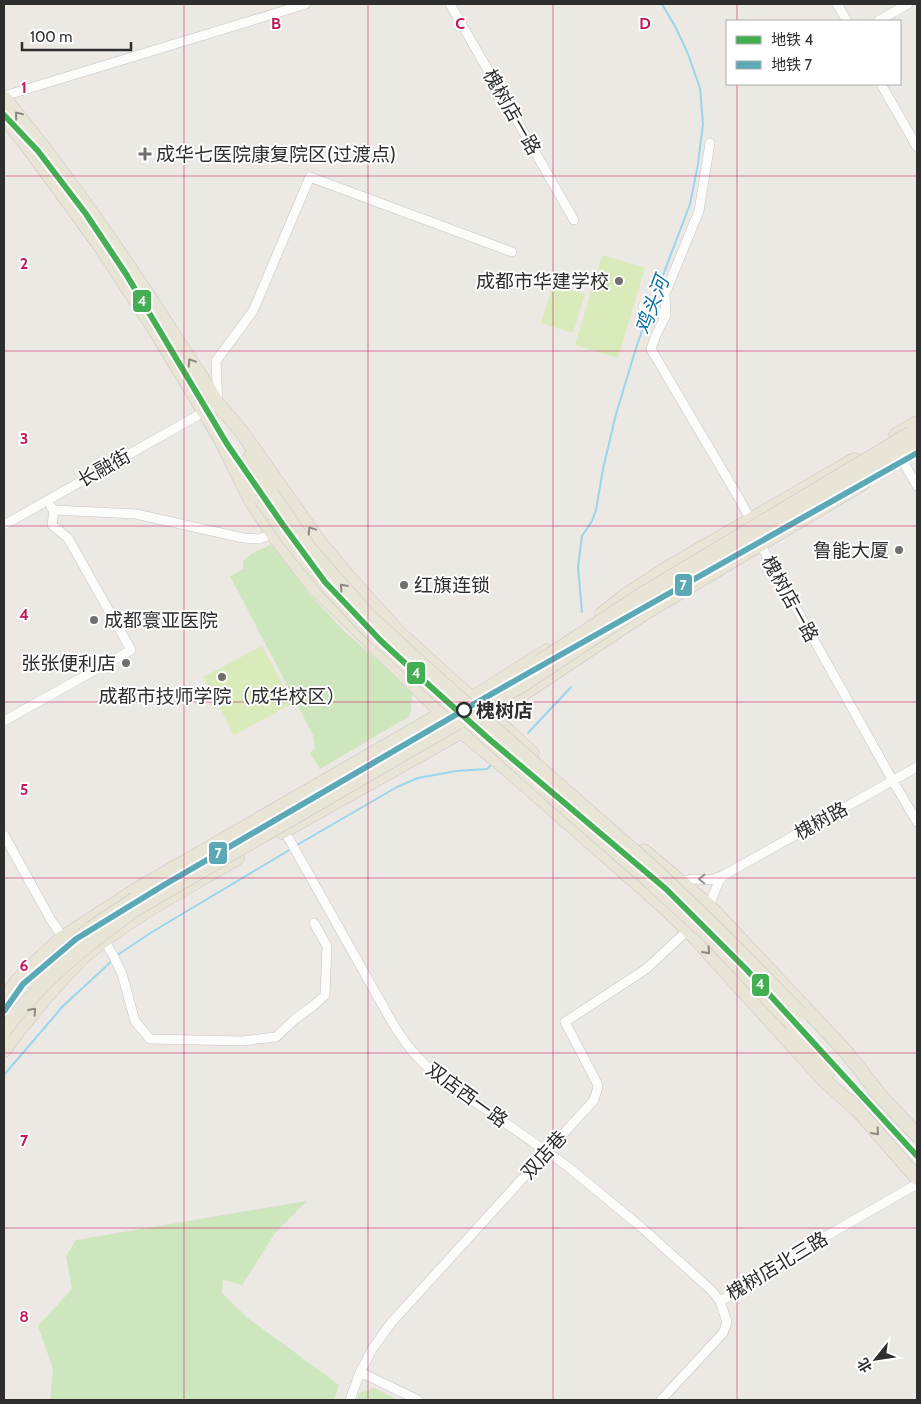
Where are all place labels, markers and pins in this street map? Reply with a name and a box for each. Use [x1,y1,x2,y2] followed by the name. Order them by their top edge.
[156,143,396,166] place label: 成华七医院康复院区(过渡点)
[138,147,152,161] marker: 成华七医院康复院区(过渡点)
[476,270,609,293] place label: 成都市华建学校
[613,275,625,287] marker: 成都市华建学校
[813,539,889,562] place label: 鲁能大厦
[893,544,905,556] marker: 鲁能大厦
[414,574,490,597] place label: 红旗连锁
[398,579,410,591] marker: 红旗连锁
[104,609,218,632] place label: 成都寰亚医院
[88,614,100,626] marker: 成都寰亚医院
[21,652,116,675] place label: 张张便利店
[120,657,132,669] marker: 张张便利店
[216,671,228,683] marker: 成都市技师学院（成华校区）
[98,685,346,708] place label: 成都市技师学院（成华校区）
[476,699,533,722] place label: 槐树店
[456,702,472,718] marker: 槐树店

